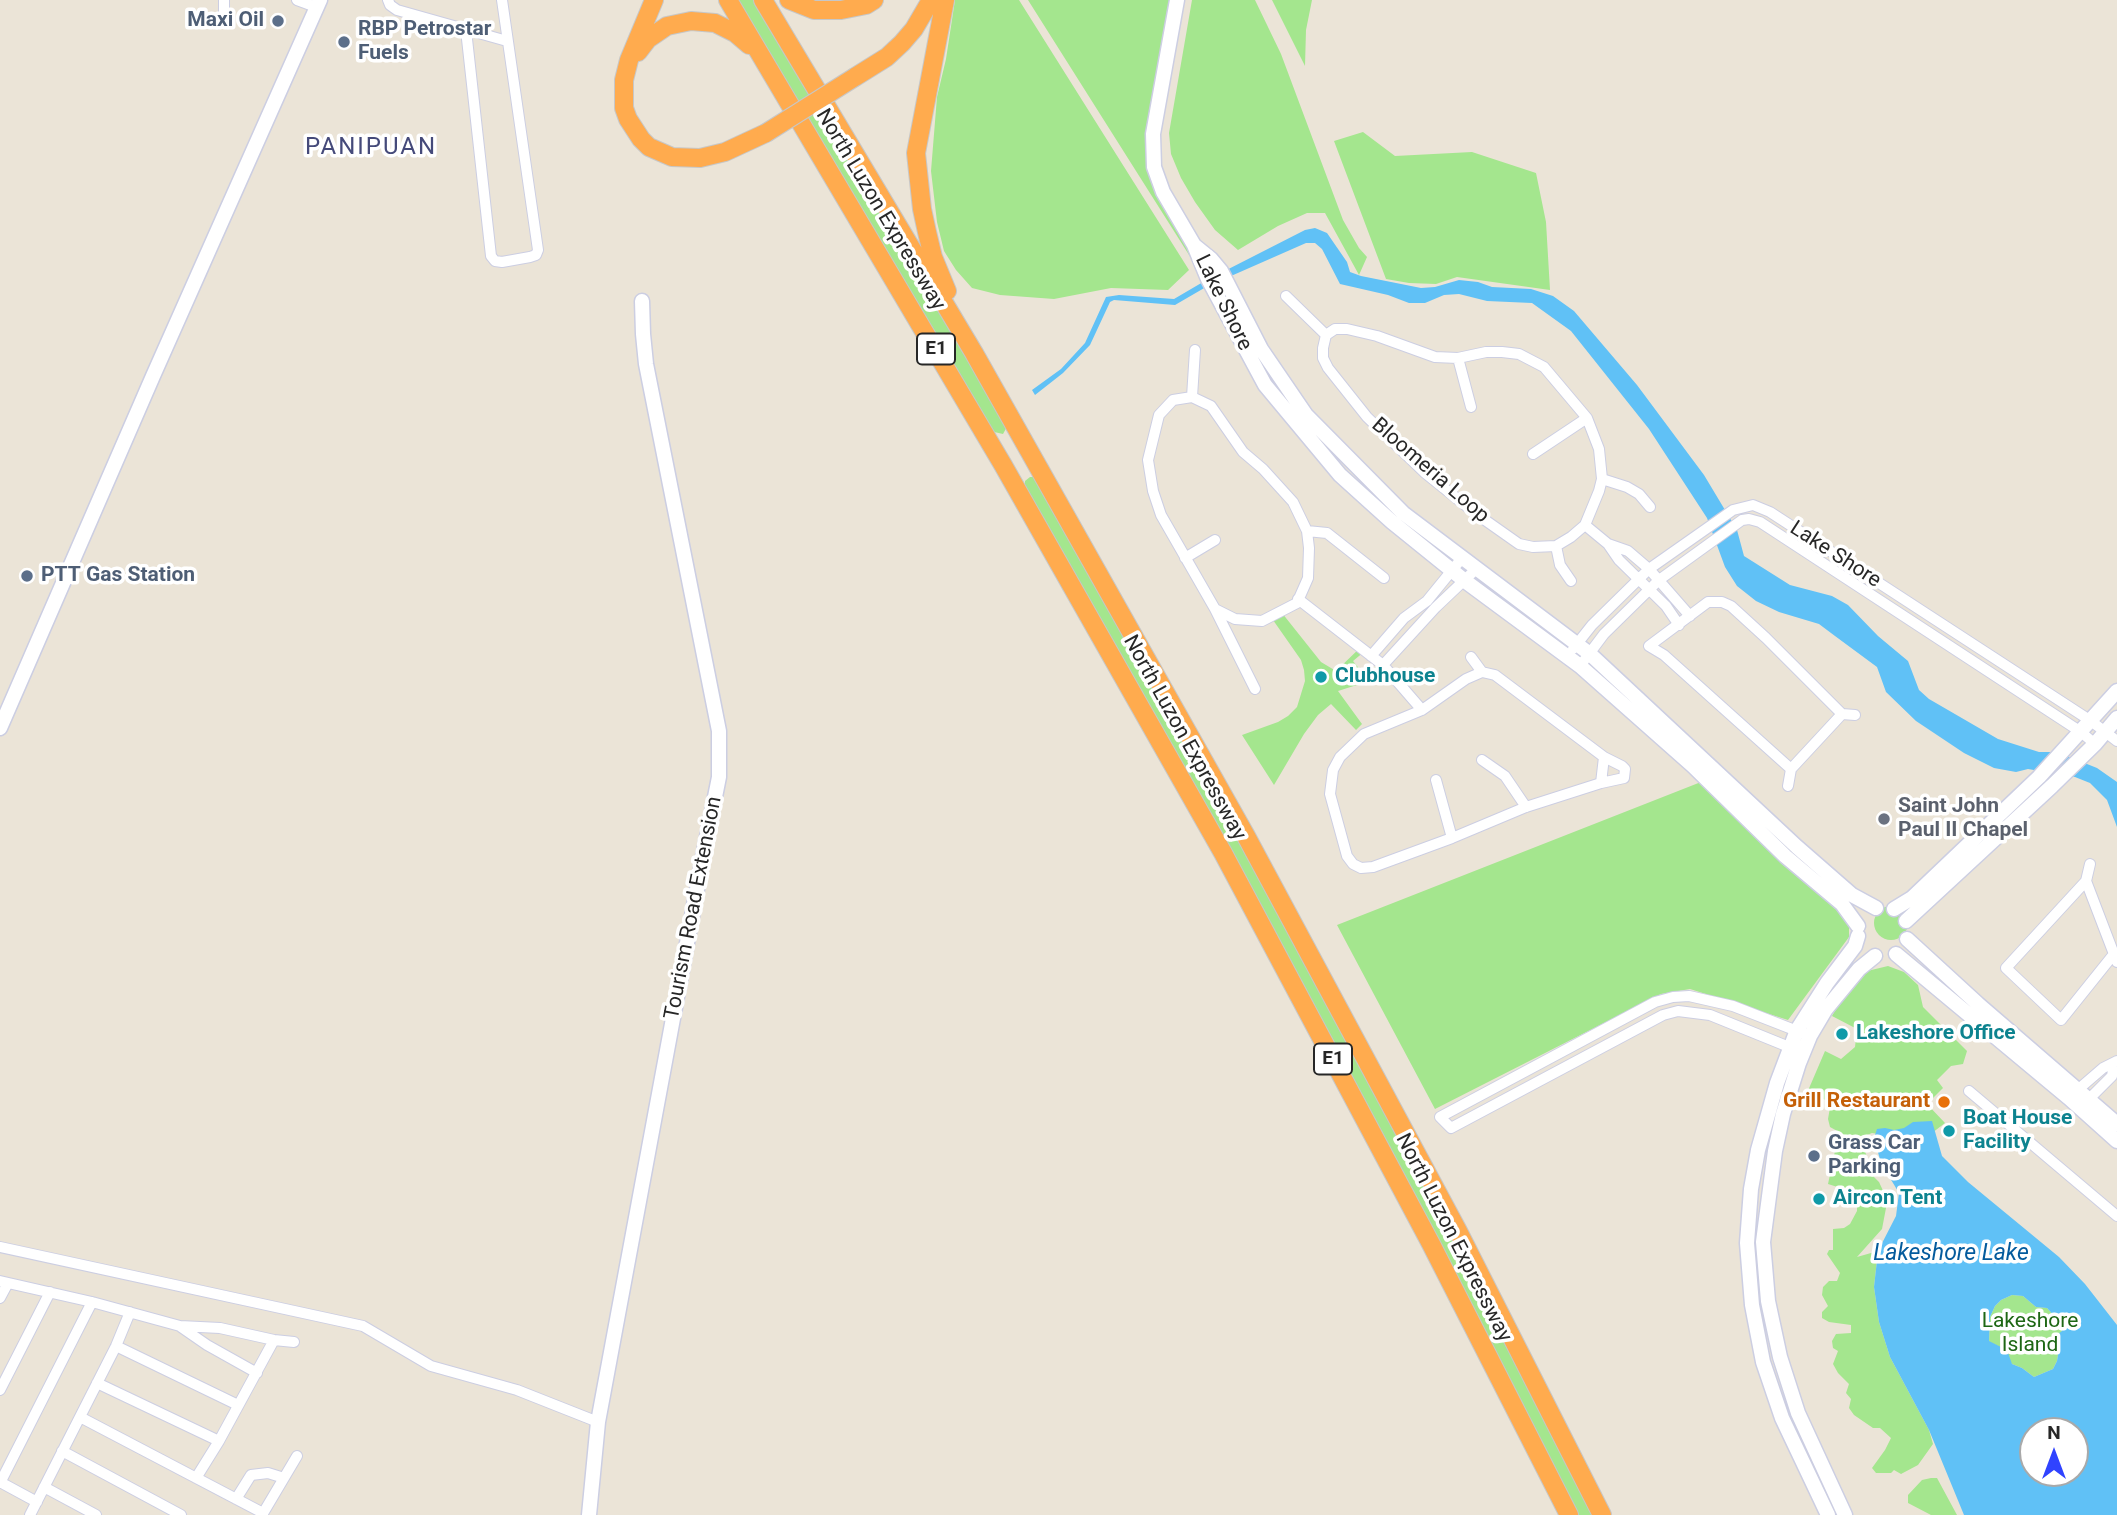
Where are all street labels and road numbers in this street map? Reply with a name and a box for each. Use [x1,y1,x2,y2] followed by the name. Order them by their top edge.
[810,105,950,315] street label: North Luzon Expressway
[1189,251,1257,355] street label: Lake Shore
[917,334,955,364] road number: E1
[1366,413,1494,529] street label: Bloomeria Loop
[1785,516,1885,594] street label: Lake Shore
[1117,631,1251,845] street label: North Luzon Expressway
[660,794,728,1022] street label: Tourism Road Extension
[1314,1044,1352,1074] road number: E1
[1389,1130,1517,1346] street label: North Luzon Expressway

